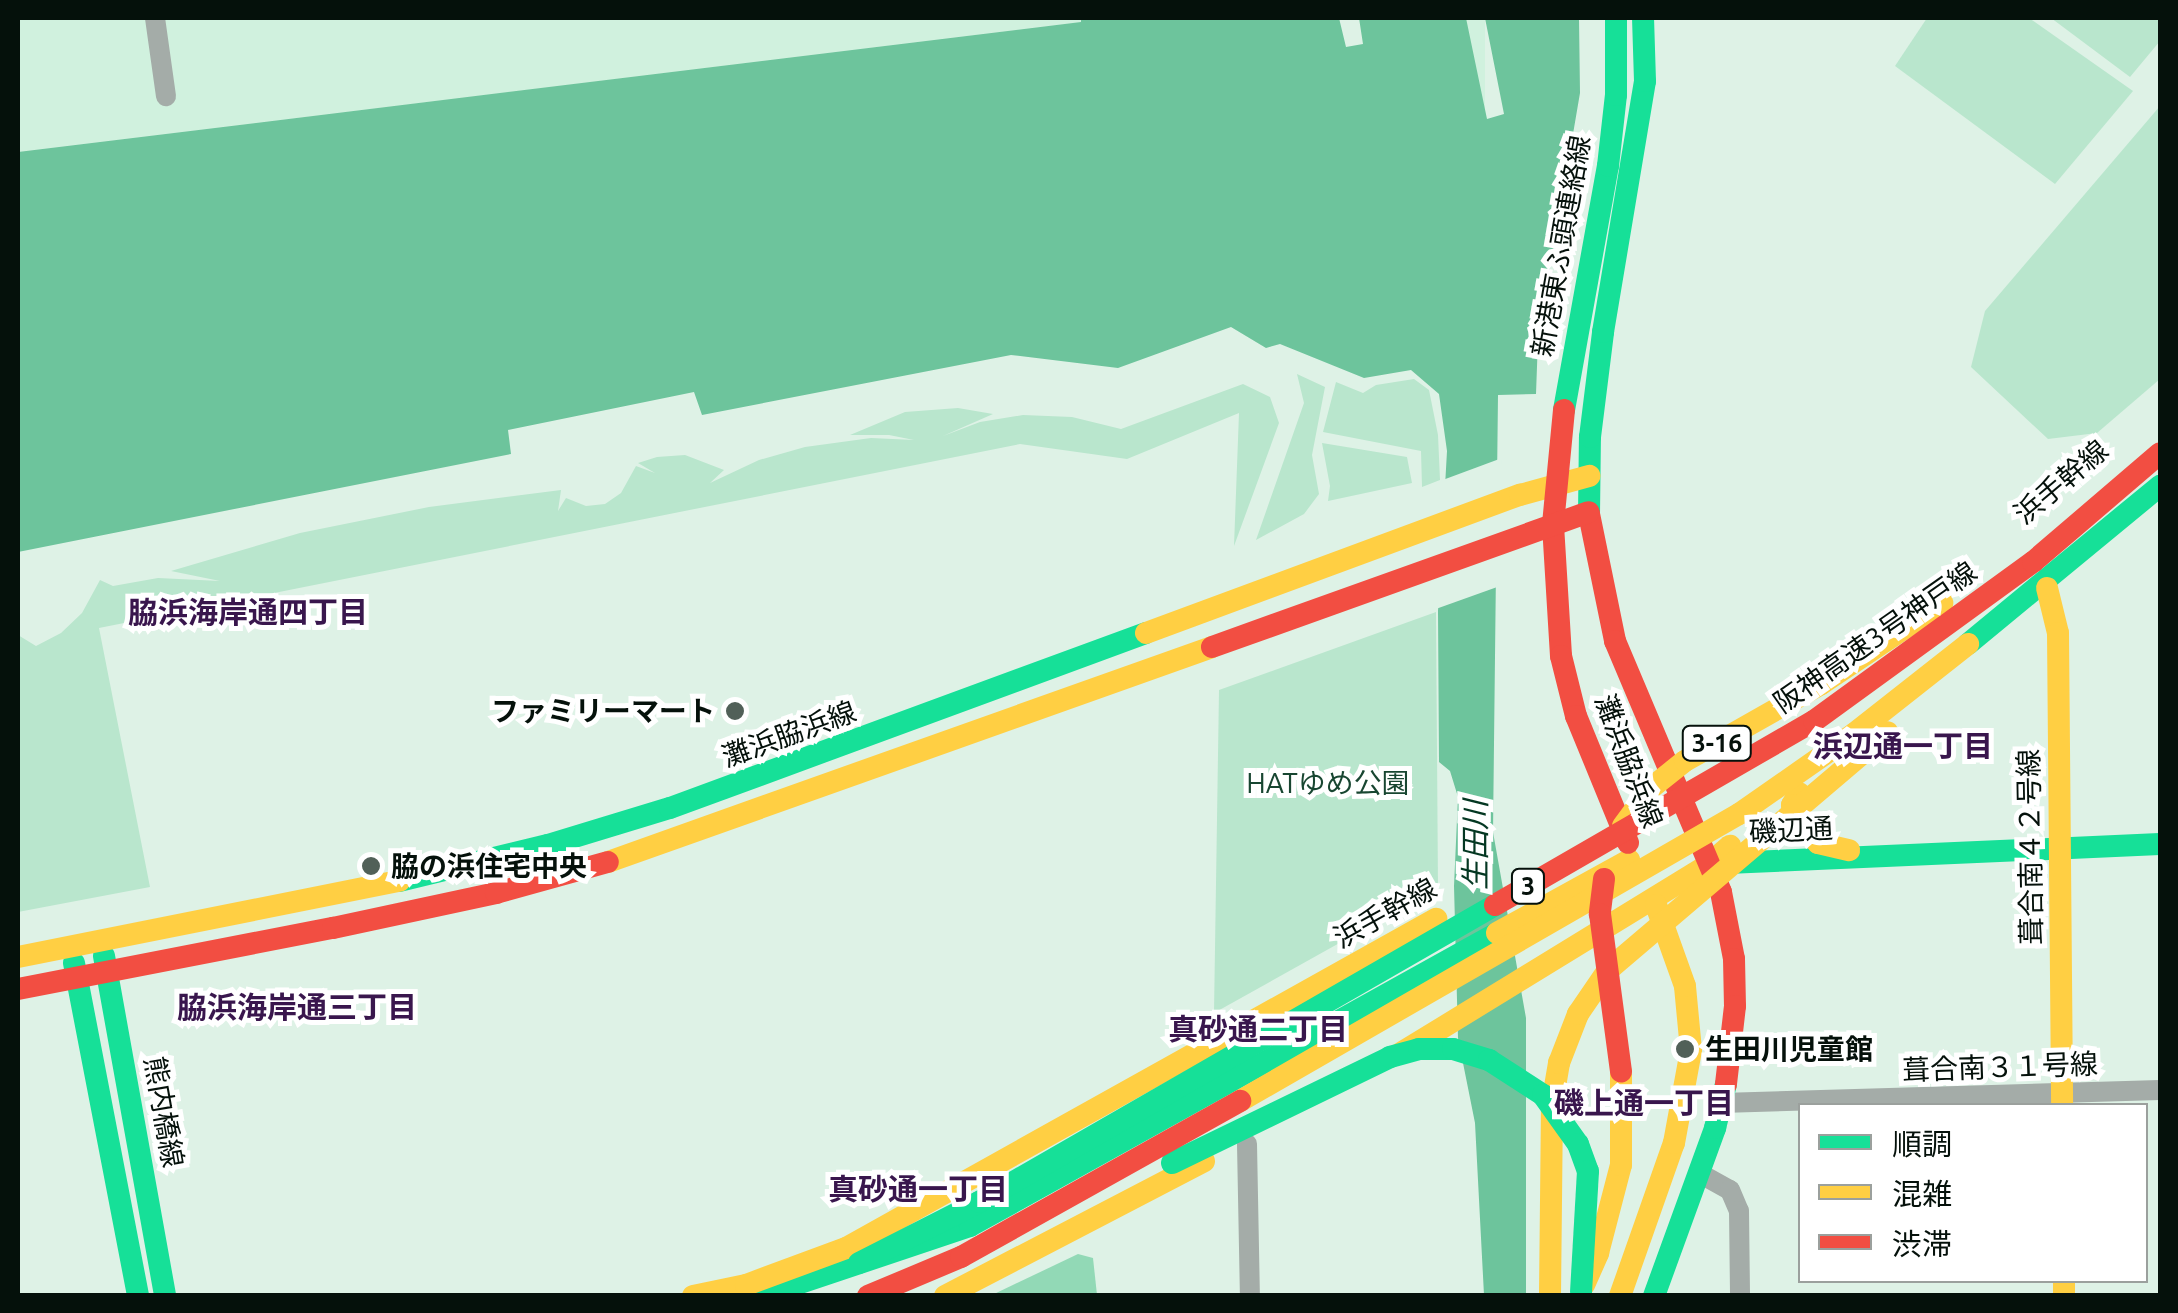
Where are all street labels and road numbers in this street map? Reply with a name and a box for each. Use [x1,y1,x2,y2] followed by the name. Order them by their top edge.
[1525,133,1597,359] street label: 新港東ふ頭連絡線
[2007,433,2115,531] street label: 浜手幹線
[1767,554,1983,720] street label: 阪神高速3号神戸線
[1588,690,1670,832] street label: 灘浜脇浜線
[717,694,861,774] street label: 灘浜脇浜線
[1680,723,1754,763] road number: 3-16
[2011,749,2049,945] street label: 葺合南４２号線
[1748,811,1834,849] street label: 磯辺通
[1510,866,1546,906] road number: 3
[1328,871,1442,955] street label: 浜手幹線
[1901,1047,2099,1087] street label: 葺合南３１号線
[138,1054,190,1170] street label: 熊内橋線

